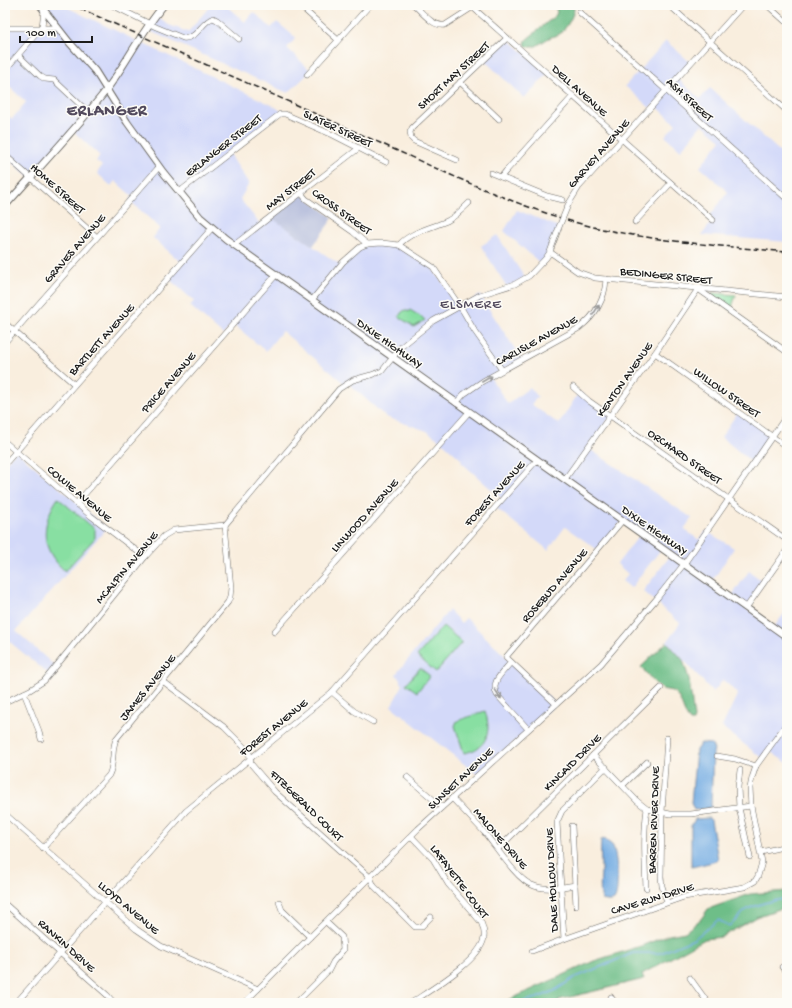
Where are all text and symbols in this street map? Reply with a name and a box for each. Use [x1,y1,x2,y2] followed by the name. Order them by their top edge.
[20,18,92,44] scale bar
[25,27,56,41] text: 100 m
[415,39,494,113] street label: SHORT MAY STREET
[547,62,610,121] street label: DELL AVENUE
[662,76,716,126] street label: ASH STREET
[67,103,148,122] district label: ERLANGER
[301,108,375,152] street label: SLATER STREET
[183,111,266,181] street label: ERLANGER STREET
[566,117,634,192] street label: GARVEY AVENUE
[26,161,88,219] street label: HOME STREET
[263,166,320,215] street label: MAY STREET
[308,186,374,240] street label: CROSS STREET
[42,212,110,287] street label: GRAVES AVENUE
[618,265,714,289] street label: BEDINGER STREET
[440,297,502,314] district label: ELSMERE
[66,301,139,380] street label: BARTLETT AVENUE
[592,305,600,316] one-way arrow
[494,313,581,370] street label: CARLISLE AVENUE
[352,316,425,373] street label: DIXIE HIGHWAY
[595,340,657,420] street label: KENTON AVENUE
[139,350,200,417] street label: PRICE AVENUE
[690,365,763,423] street label: WILLOW STREET
[481,375,492,383] one-way arrow
[644,427,725,489] street label: ORCHARD STREET
[462,458,529,531] street label: FOREST AVENUE
[43,463,114,526] street label: COWIE AVENUE
[329,476,402,556] street label: LINWOOD AVENUE
[617,503,690,560] street label: DIXIE HIGHWAY
[93,529,162,607] street label: MCALPIN AVENUE
[519,546,592,626] street label: ROSEBUD AVENUE
[118,652,180,724] street label: JAMES AVENUE
[494,688,502,699] one-way arrow
[237,696,312,761] street label: FOREST AVENUE
[542,731,605,795] street label: KINCAID DRIVE
[426,745,497,813] street label: SUNSET AVENUE
[646,766,664,875] street label: BARREN RIVER DRIVE
[265,767,346,846] street label: FITZGERALD COURT
[469,806,530,873] street label: MALONE DRIVE
[543,827,563,933] street label: DALE HOLLOW DRIVE
[426,843,492,923] street label: LAFAYETTE COURT
[94,879,162,939] street label: LLOYD AVENUE
[610,881,696,919] street label: CAVE RUN DRIVE
[34,917,98,976] street label: RANKIN DRIVE

